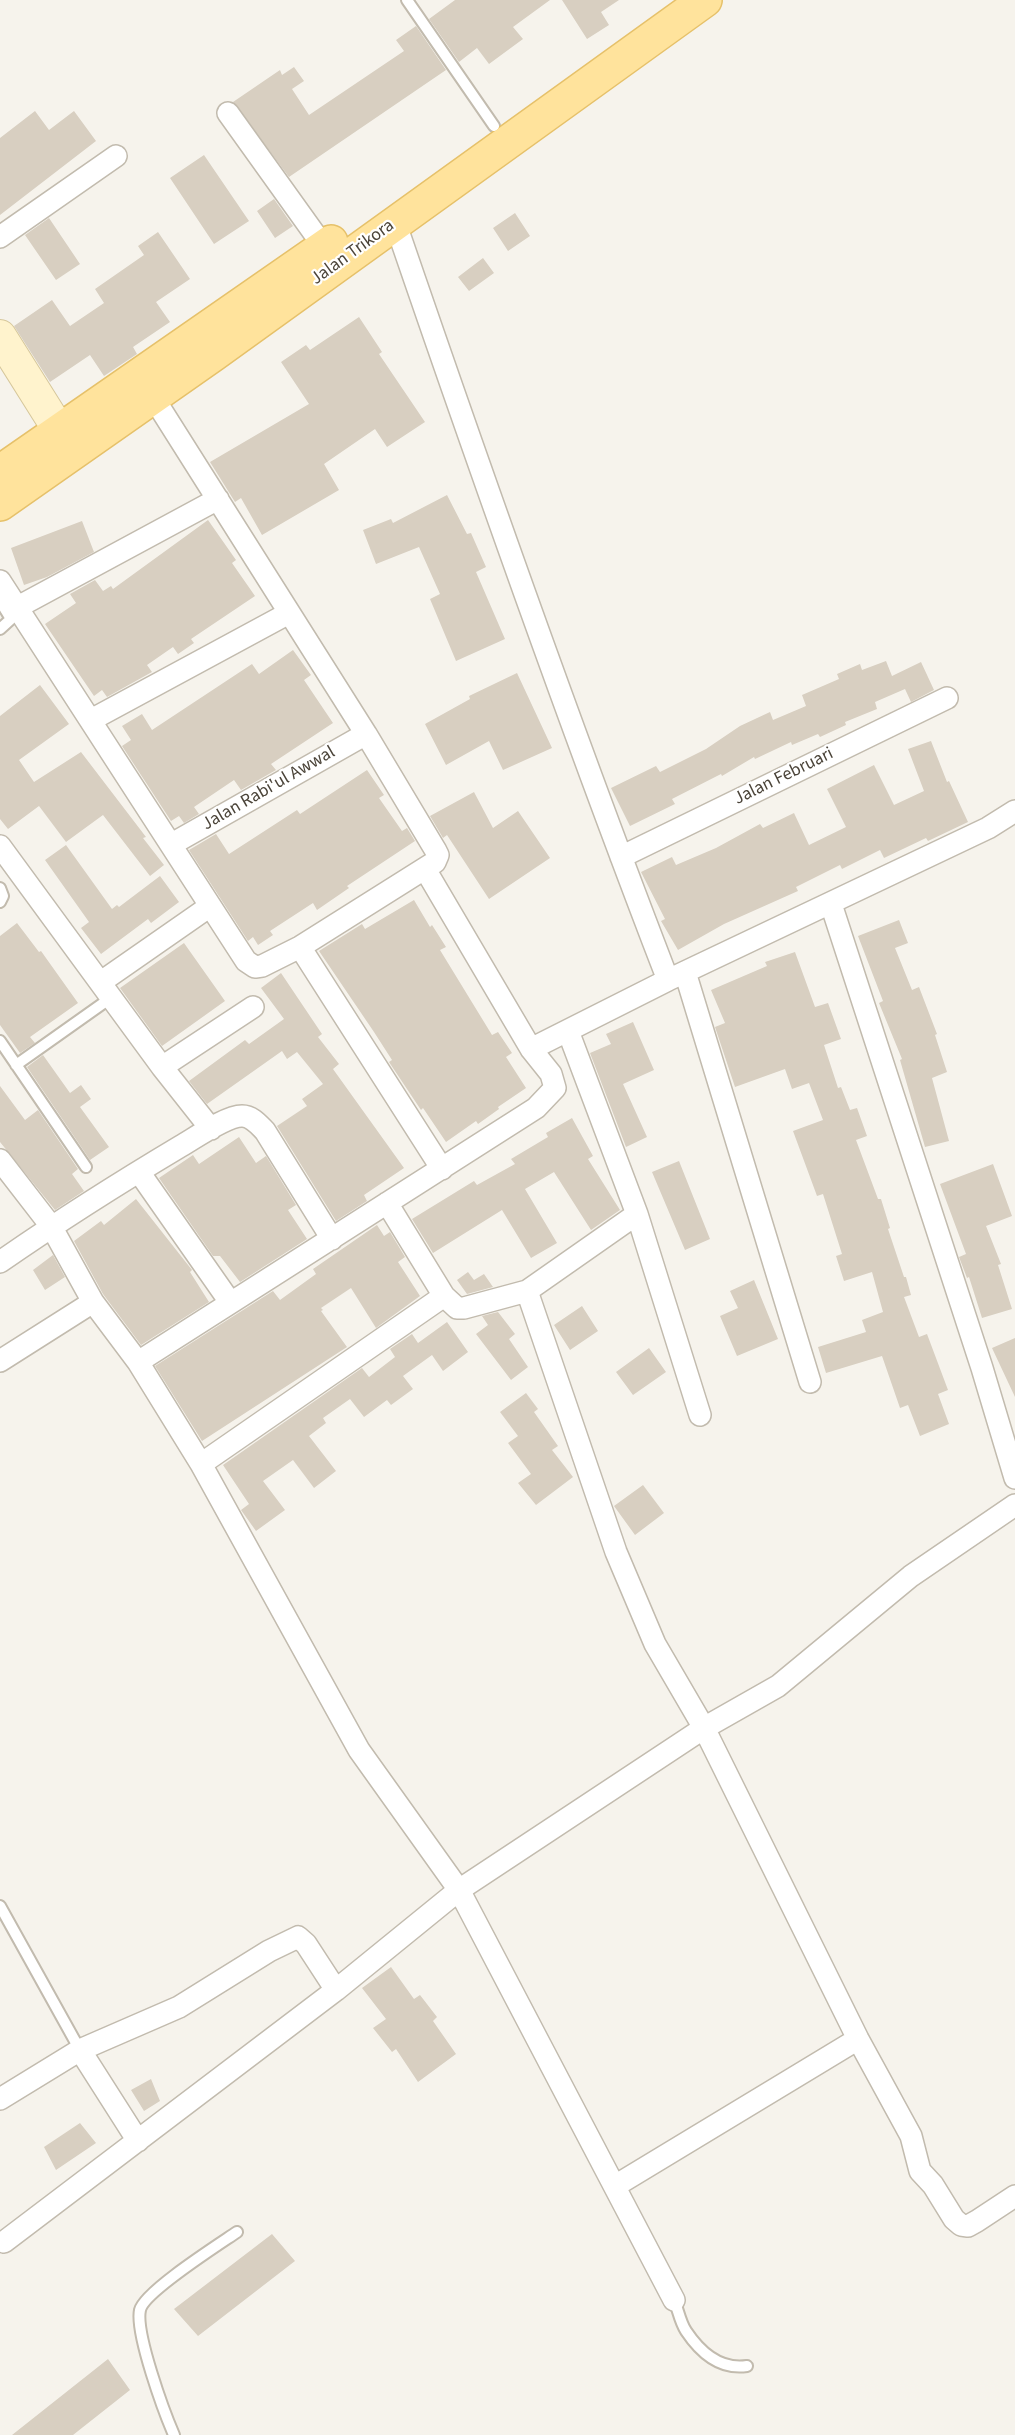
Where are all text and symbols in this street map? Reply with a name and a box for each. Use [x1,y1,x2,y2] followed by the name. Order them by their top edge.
[307,216,399,290] street label: Jalan Trikora
[199,742,339,836] street label: Jalan Rabi'ul Awwal
[731,744,837,810] street label: Jalan Februari

